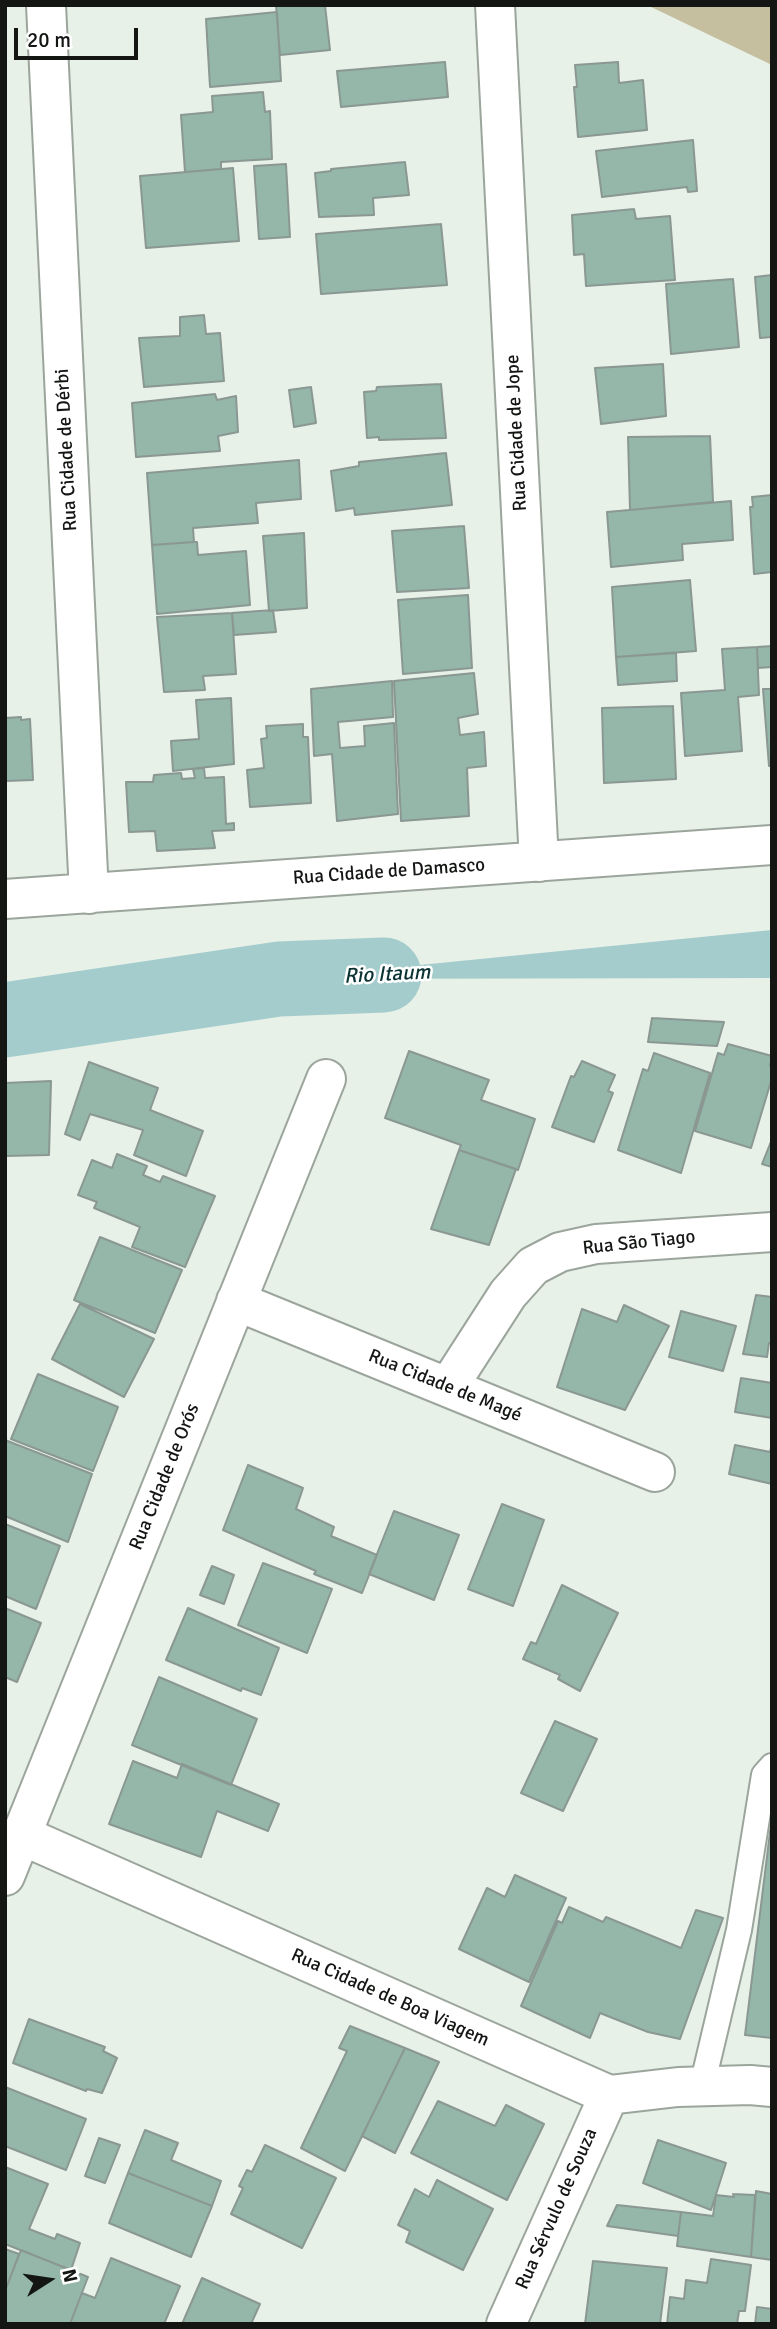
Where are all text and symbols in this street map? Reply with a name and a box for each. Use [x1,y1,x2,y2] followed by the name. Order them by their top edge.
[18,14,142,58] scale bar
[27,27,71,53] text: 20 m
[502,354,532,512] street label: Rua Cidade de Jope
[51,368,83,532] street label: Rua Cidade de Dérbi
[292,854,486,890] street label: Rua Cidade de Damasco
[343,960,431,990] water label: Rio Itaum
[581,1226,697,1260] street label: Rua São Tiago
[365,1345,525,1427] street label: Rua Cidade de Magé
[125,1400,205,1554] street label: Rua Cidade de Orós
[287,1944,493,2052] street label: Rua Cidade de Boa Viagem
[511,2125,603,2293] street label: Rua Sérvulo de Souza
[14,2245,84,2315] north arrow
[56,2267,83,2285] text: N

